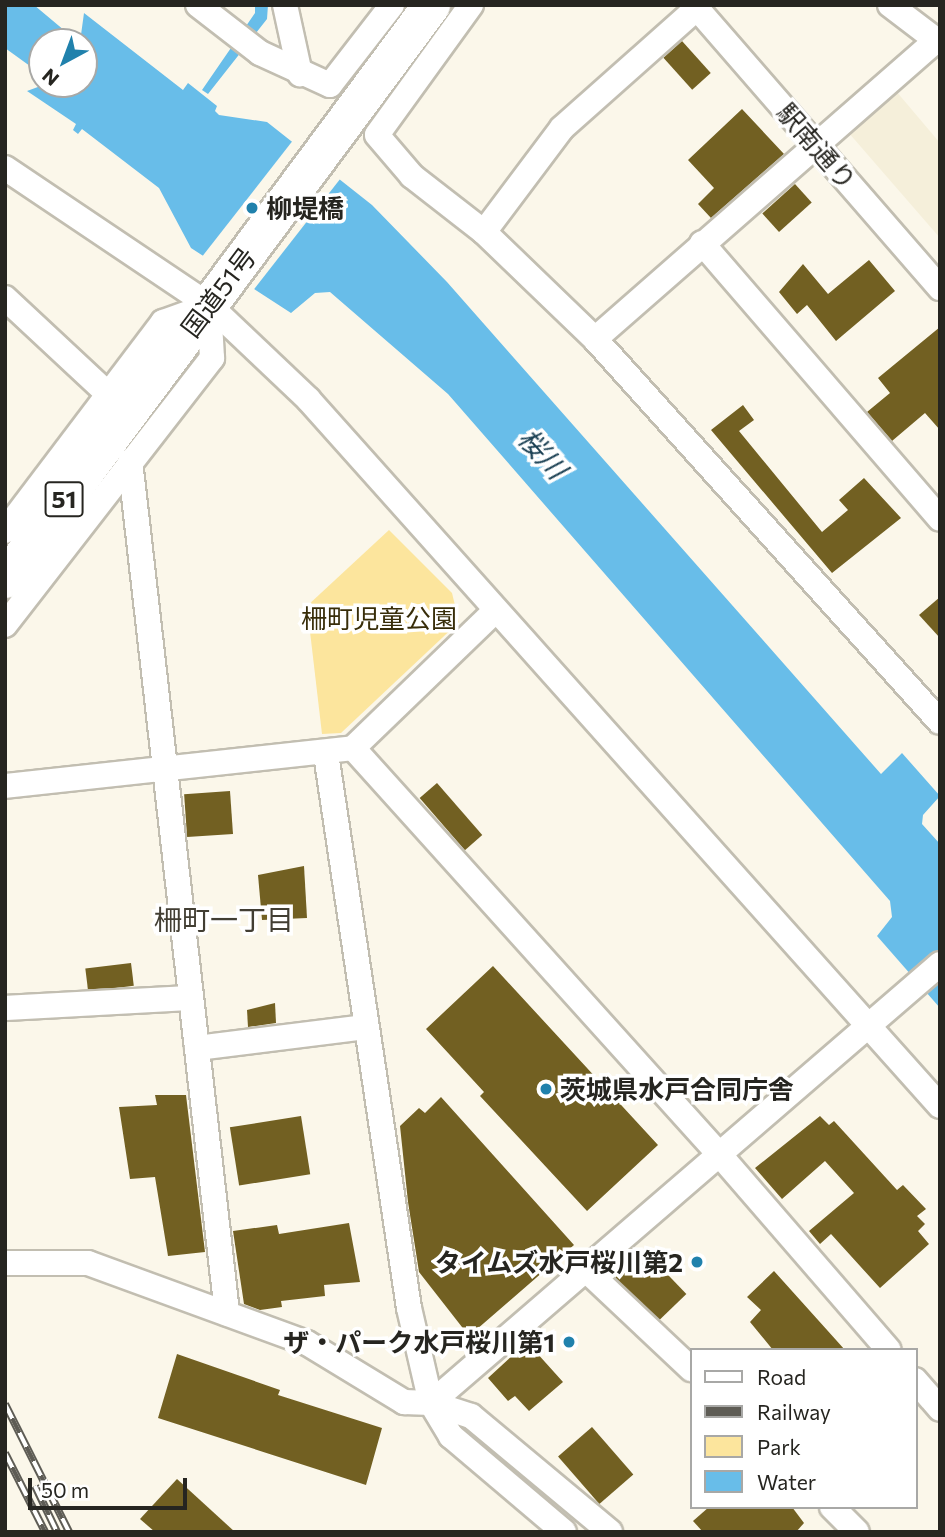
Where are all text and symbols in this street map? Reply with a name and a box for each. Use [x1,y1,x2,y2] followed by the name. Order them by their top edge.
[28,28,98,98] north arrow
[37,64,63,91] text: N
[771,97,863,195] street label: 駅南通り
[266,192,344,224] place label: 柳堤橋
[244,200,260,216] marker: 柳堤橋
[174,241,262,343] street label: 国道51号
[512,421,574,485] water label: 桜川
[43,478,85,520] road number: 51
[301,602,457,634] park label: 柵町児童公園
[154,902,294,936] district label: 柵町一丁目
[560,1073,794,1105] place label: 茨城県水戸合同庁舎
[538,1081,554,1097] marker: 茨城県水戸合同庁舎
[434,1246,683,1278] place label: タイムズ水戸桜川第2
[689,1254,705,1270] marker: タイムズ水戸桜川第2
[283,1326,555,1358] place label: ザ・パーク水戸桜川第1
[561,1334,577,1350] marker: ザ・パーク水戸桜川第1
[690,1348,917,1509] legend
[757,1364,806,1389] text: Road
[757,1399,831,1424] text: Railway
[757,1434,801,1459] text: Park
[32,1464,191,1508] scale bar
[757,1469,816,1494] text: Water
[41,1477,89,1502] text: 50 m

